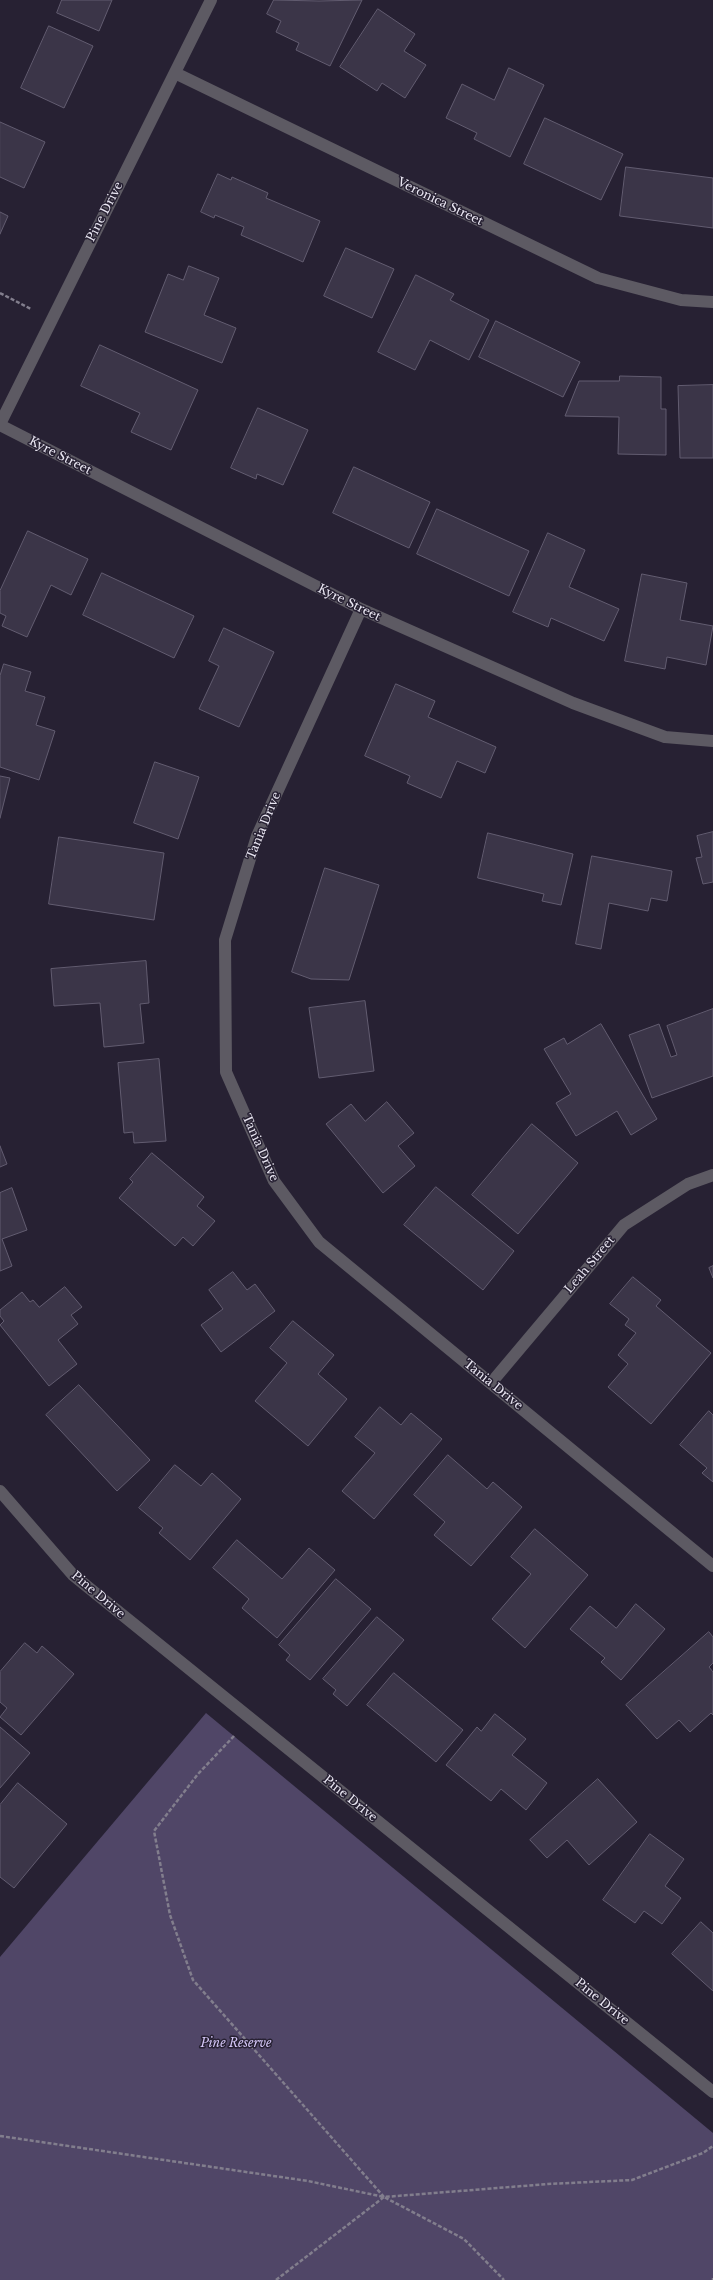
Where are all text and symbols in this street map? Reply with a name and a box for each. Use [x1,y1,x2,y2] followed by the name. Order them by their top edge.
[395,175,485,229] street label: Veronica Street
[84,180,126,244] street label: Pine Drive
[26,434,94,478] street label: Kyre Street
[315,582,383,624] street label: Kyre Street
[244,790,284,862] street label: Tania Drive
[239,1112,281,1184] street label: Tania Drive
[562,1234,618,1296] street label: Leah Street
[461,1357,525,1413] street label: Tania Drive
[68,1569,128,1621] street label: Pine Drive
[320,1773,380,1825] street label: Pine Drive
[572,1976,632,2028] street label: Pine Drive
[200,2037,272,2051] park label: Pine Reserve

